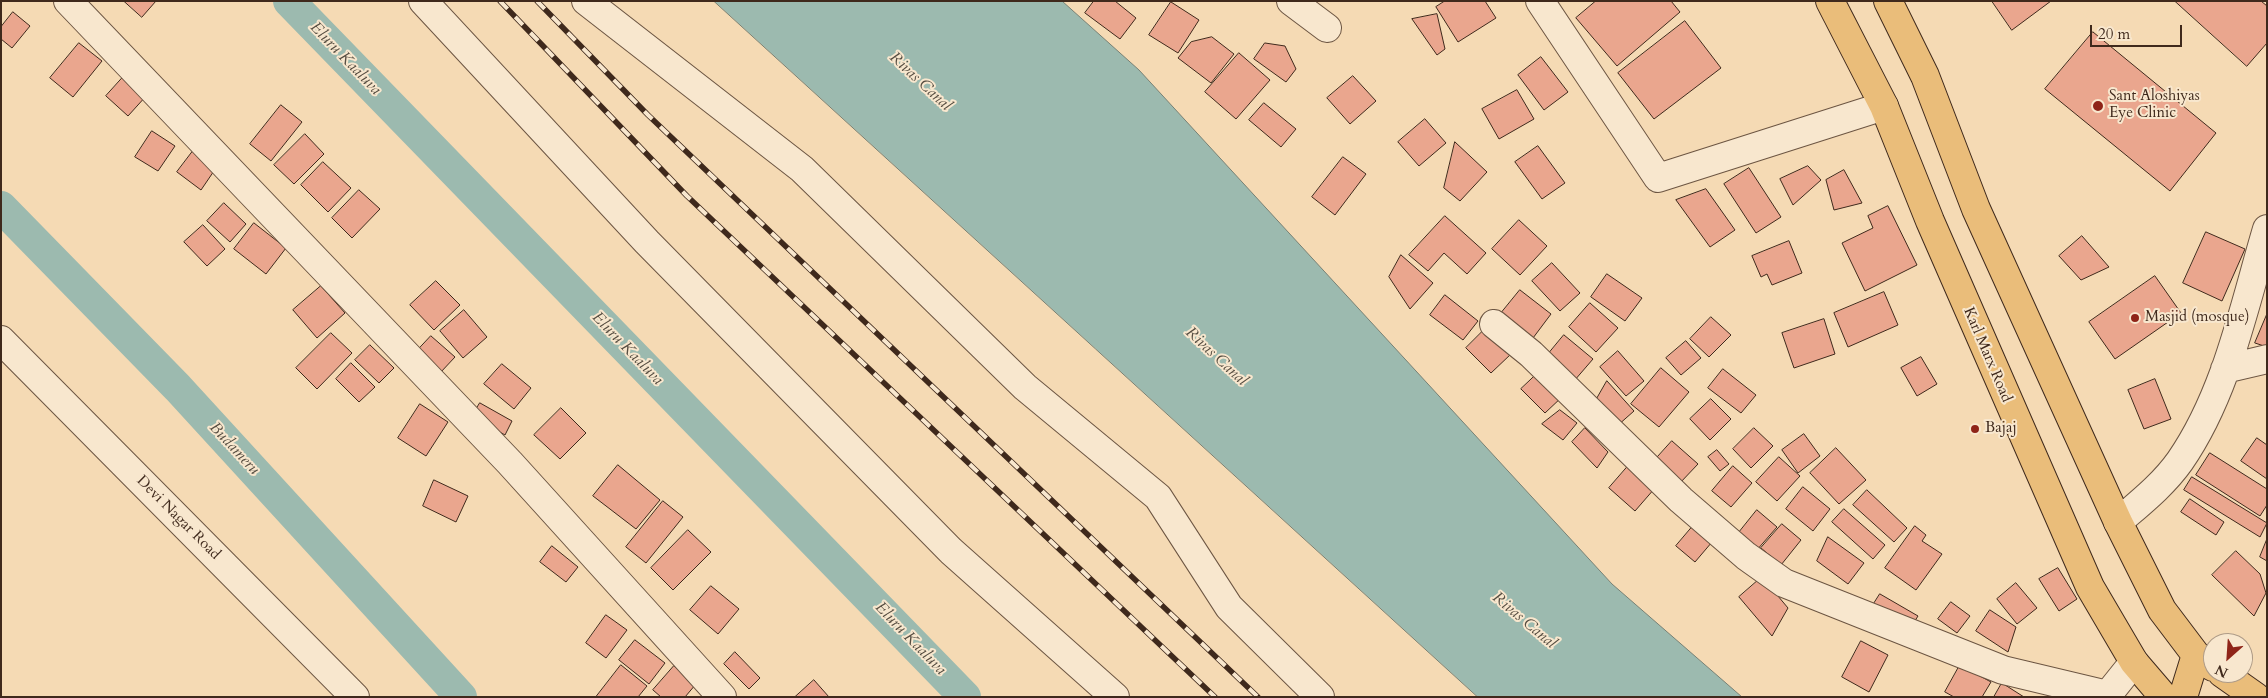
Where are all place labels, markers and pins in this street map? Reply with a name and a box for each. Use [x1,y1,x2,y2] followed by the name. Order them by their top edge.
[2109,88,2200,123] place label: Sant Aloshiyas Eye Clinic
[2091,99,2105,113] marker: Sant Aloshiyas Eye Clinic
[2145,309,2249,327] place label: Masjid (mosque)
[2129,312,2141,324] marker: Masjid (mosque)
[1985,420,2017,438] place label: Bajaj
[1969,423,1981,435] marker: Bajaj

